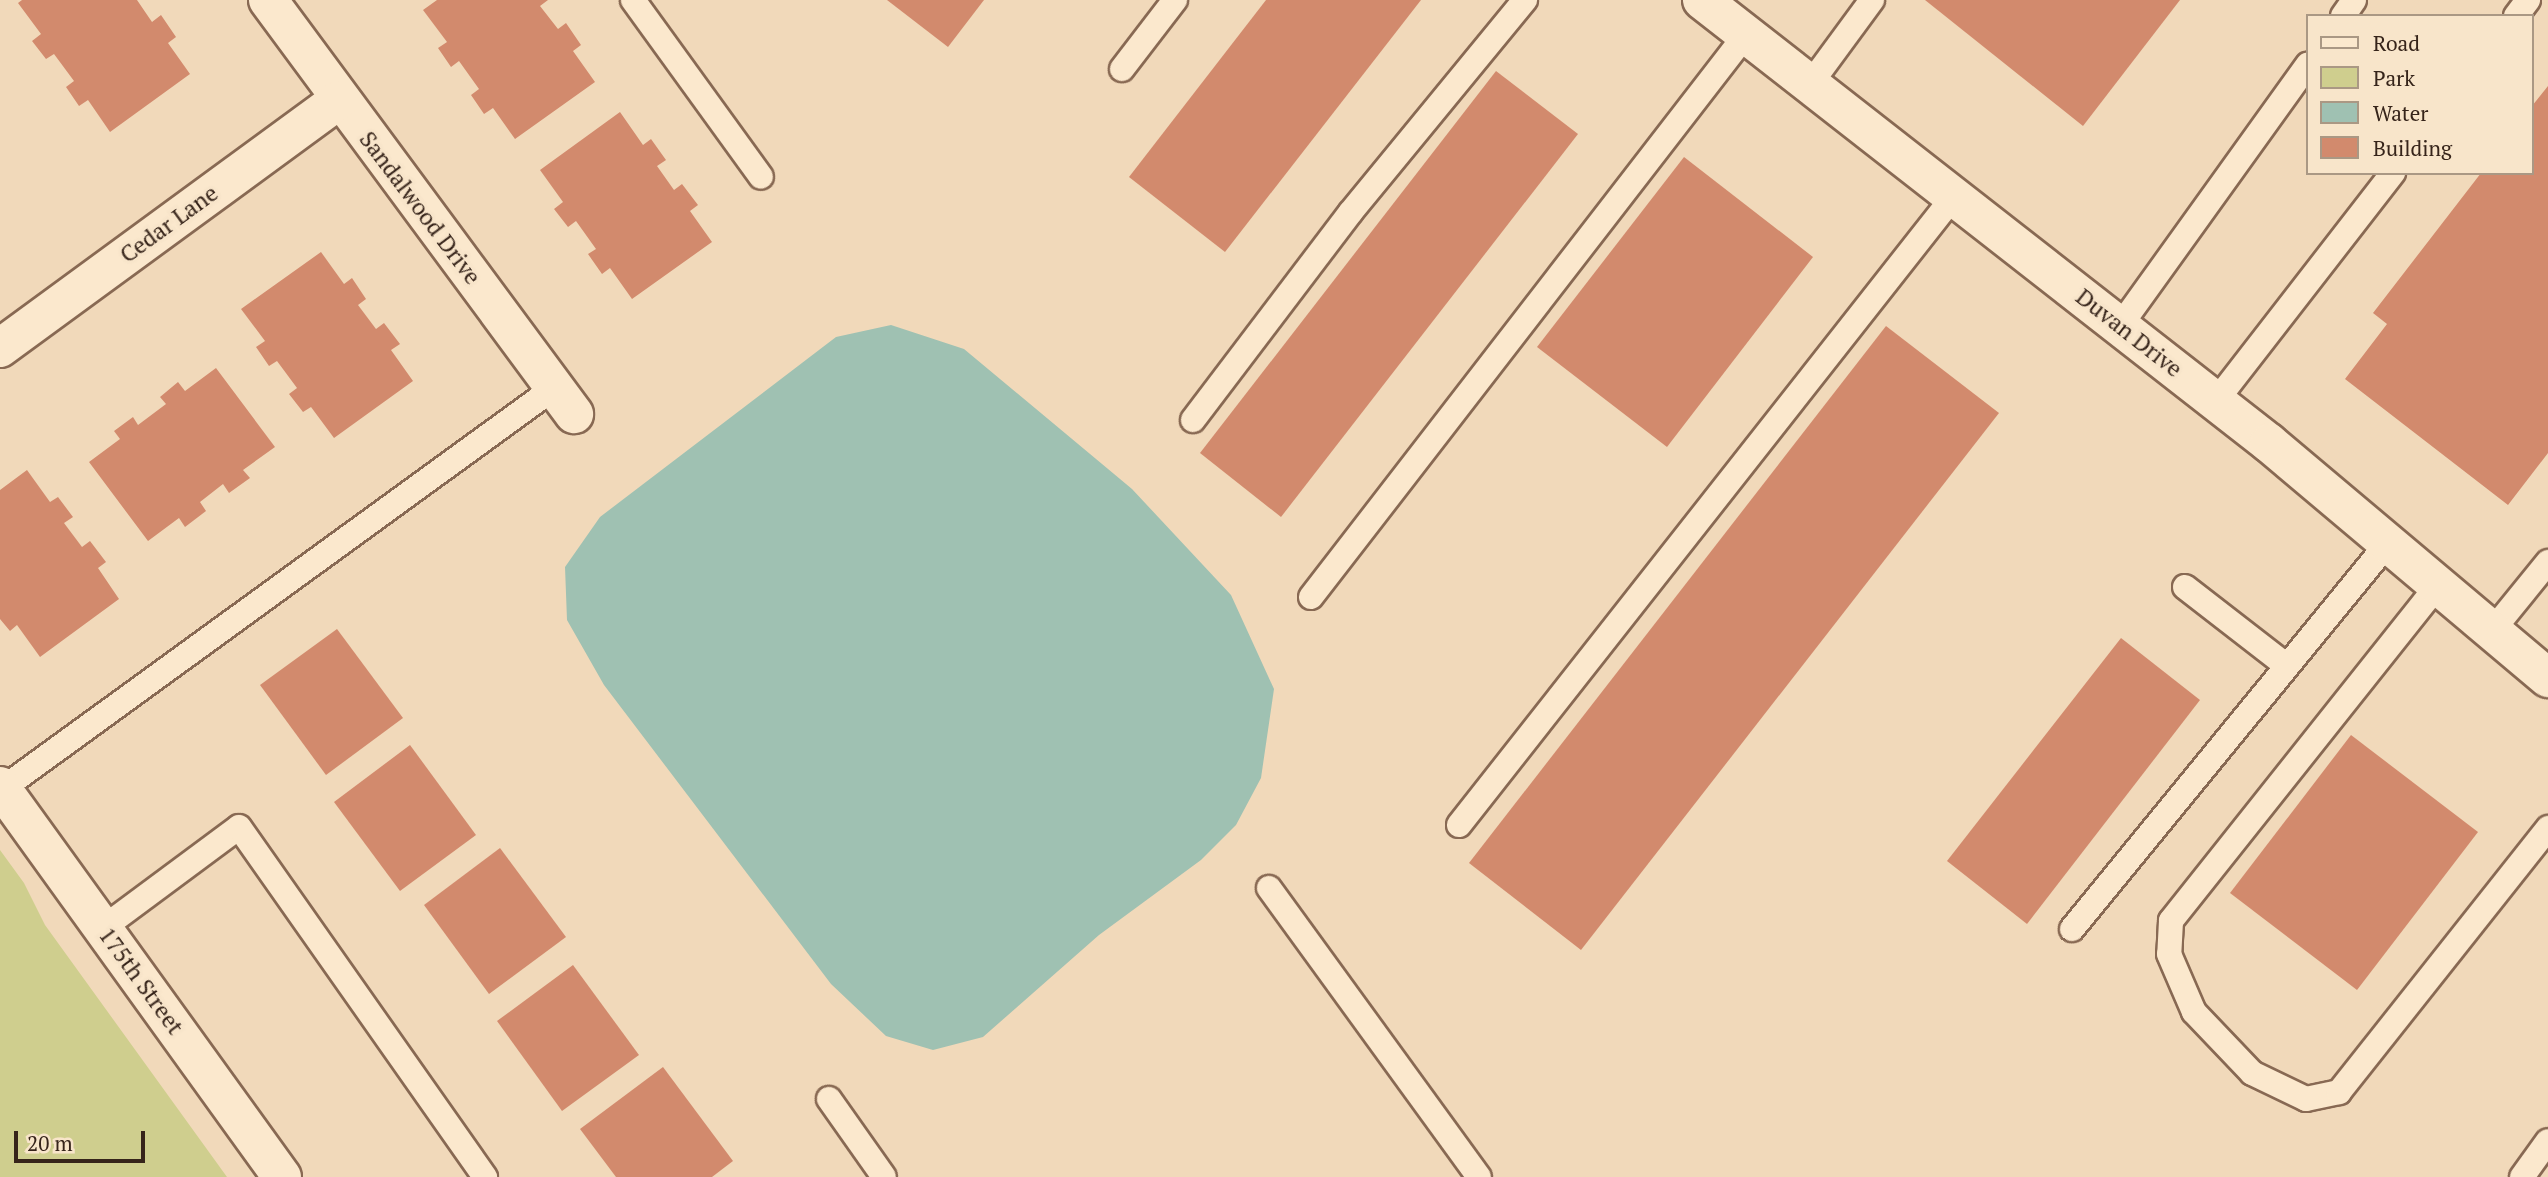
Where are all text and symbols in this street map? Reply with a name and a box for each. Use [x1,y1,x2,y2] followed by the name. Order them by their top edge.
[2306,14,2534,175] legend
[2373,29,2420,57] text: Road
[2373,64,2415,92] text: Park
[2373,99,2428,127] text: Water
[354,126,486,290] street label: Sandalwood Drive
[2373,134,2452,162] text: Building
[115,179,223,269] street label: Cedar Lane
[2071,283,2187,383] street label: Duvan Drive
[93,922,189,1040] street label: 175th Street
[18,1118,149,1162] scale bar
[27,1129,73,1157] text: 20 m

